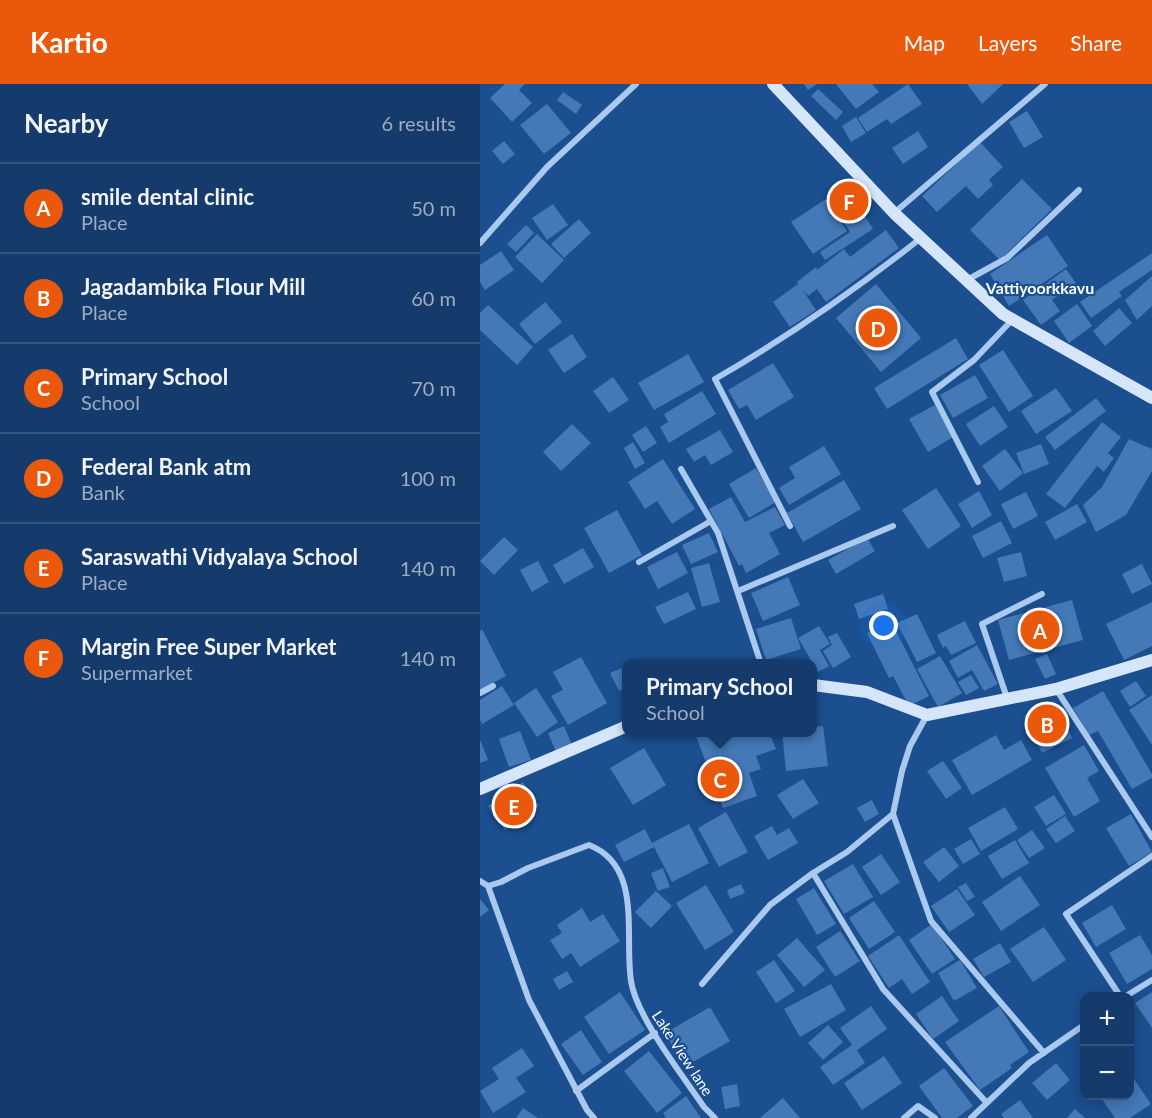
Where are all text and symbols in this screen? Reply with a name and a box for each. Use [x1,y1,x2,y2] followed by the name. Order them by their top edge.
[30,25,108,59] text: Kartio
[904,30,945,55] text: Map
[978,30,1037,55] text: Layers
[1070,30,1122,55] text: Share
[24,107,109,139] text: Nearby
[381,111,456,135] text: 6 results
[830,178,868,224] pin: F
[81,183,254,210] text: smile dental clinic
[37,196,50,220] text: A
[411,196,456,220] text: 50 m
[81,210,128,234] text: Place
[81,273,305,300] text: Jagadambika Flour Mill
[985,278,1094,297] district label: Vattiyoorkkavu
[37,286,50,310] text: B
[411,286,456,310] text: 60 m
[81,300,128,324] text: Place
[858,306,898,350] pin: D
[81,363,228,390] text: Primary School
[37,376,50,400] text: C
[411,376,456,400] text: 70 m
[81,390,140,414] text: School
[81,453,251,480] text: Federal Bank atm
[36,466,51,490] text: D
[400,466,456,490] text: 100 m
[81,480,125,504] text: Bank
[81,543,358,570] text: Saraswathi Vidyalaya School
[38,556,49,580] text: E
[400,556,456,580] text: 140 m
[81,570,128,594] text: Place
[1020,608,1060,652] pin: A
[869,611,898,640] your location
[81,633,337,660] text: Margin Free Super Market
[38,646,49,670] text: F
[400,646,456,670] text: 140 m
[622,659,817,737] popup
[81,660,193,684] text: Supermarket
[646,673,793,700] text: Primary School
[646,700,705,724] text: School
[1028,702,1066,746] pin: B
[700,756,740,802] pin: C
[495,784,534,828] pin: E
[1080,992,1134,1100] map controls
[1080,992,1134,1046] button: +
[649,1007,717,1099] street label: Lake View lane
[1080,1046,1134,1100] button: −

